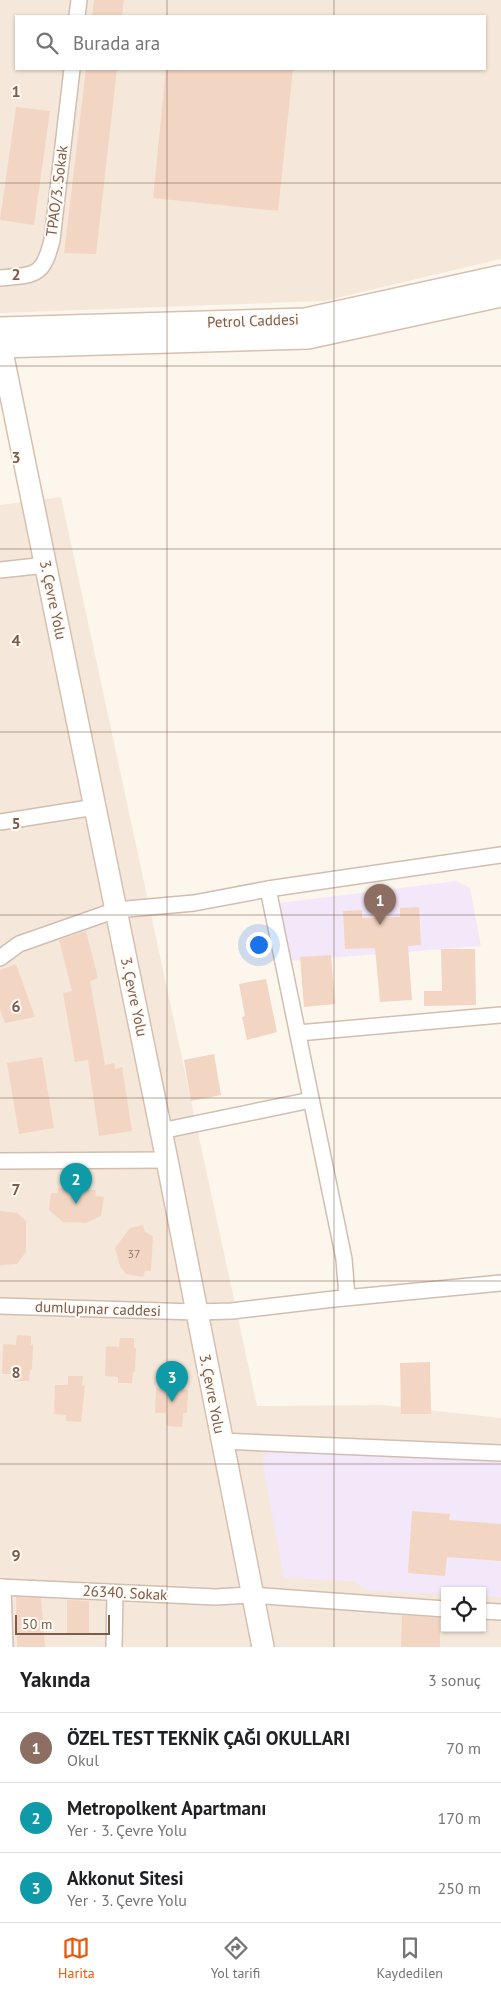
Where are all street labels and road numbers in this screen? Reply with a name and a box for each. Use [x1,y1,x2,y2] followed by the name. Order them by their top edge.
[41,143,72,238] street label: TPAO/3. Sokak
[207,309,299,332] street label: Petrol Caddesi
[36,558,71,641] street label: 3. Çevre Yolu
[117,955,152,1038] street label: 3. Çevre Yolu
[35,1297,161,1320] street label: dumlupınar caddesi
[195,1353,230,1435] street label: 3. Çevre Yolu
[82,1581,169,1604] street label: 26340. Sokak

